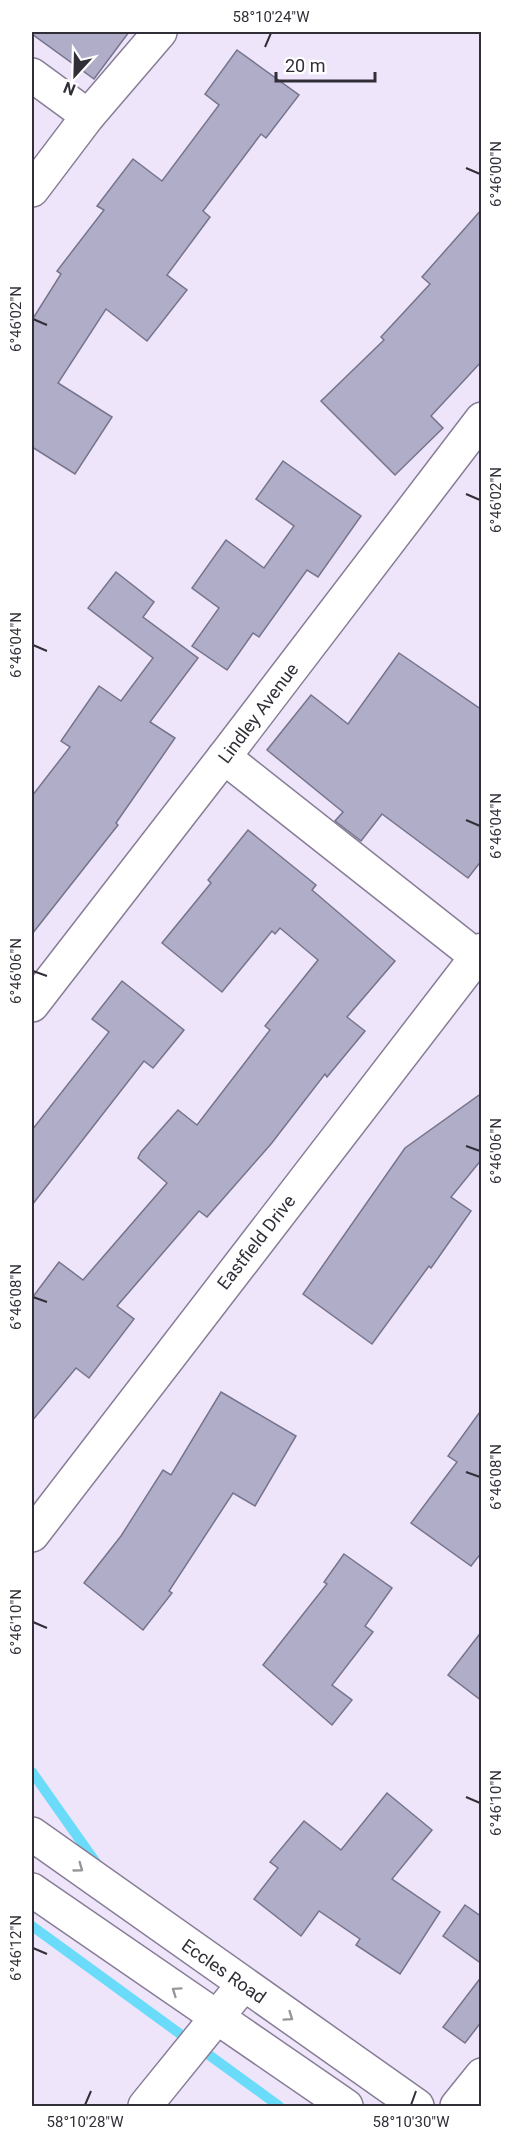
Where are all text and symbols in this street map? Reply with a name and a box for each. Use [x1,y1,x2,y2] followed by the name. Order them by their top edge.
[233,8,309,26] text: 58°10'24"W
[45,45,105,105] north arrow
[276,45,375,83] scale bar
[285,55,325,76] text: 20 m
[61,78,78,99] text: N
[487,141,505,207] text: 6°46'00"N
[7,286,25,352] text: 6°46'02"N
[487,467,505,533] text: 6°46'02"N
[7,612,25,678] text: 6°46'04"N
[214,659,302,767] street label: Lindley Avenue
[487,793,505,859] text: 6°46'04"N
[7,938,25,1004] text: 6°46'06"N
[487,1118,505,1184] text: 6°46'06"N
[213,1191,299,1293] street label: Eastfield Drive
[7,1264,25,1330] text: 6°46'08"N
[487,1444,505,1510] text: 6°46'08"N
[7,1589,25,1655] text: 6°46'10"N
[487,1770,505,1836] text: 6°46'10"N
[73,1861,84,1872] one-way arrow
[7,1915,25,1981] text: 6°46'12"N
[178,1934,270,2008] street label: Eccles Road
[172,1987,183,1998] one-way arrow
[283,2010,294,2021] one-way arrow
[47,2113,123,2131] text: 58°10'28"W
[373,2113,449,2131] text: 58°10'30"W

